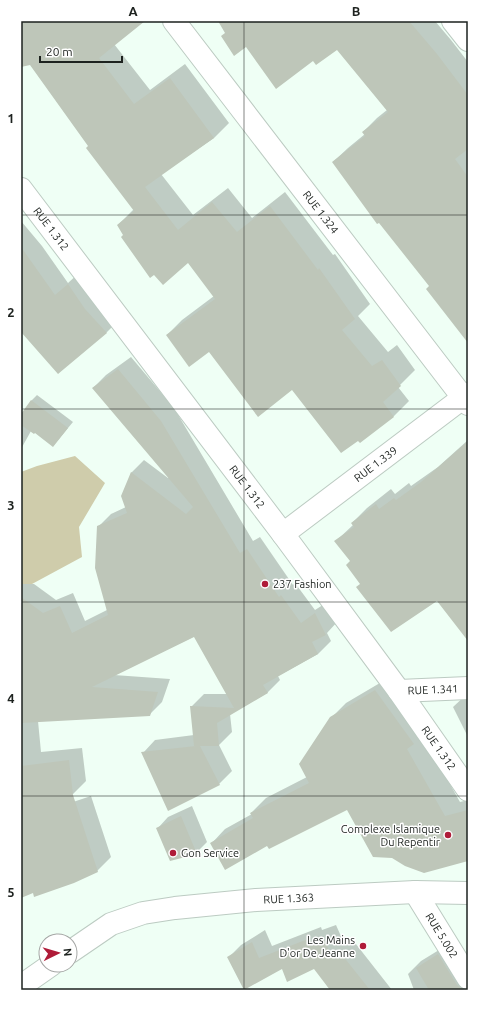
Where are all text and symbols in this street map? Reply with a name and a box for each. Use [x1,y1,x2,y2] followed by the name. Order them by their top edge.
[128,4,138,18] text: A
[352,4,361,18] text: B
[40,38,122,64] scale bar
[46,45,73,58] text: 20 m
[7,111,15,125] text: 1
[301,188,341,236] street label: RUE 1.324
[31,205,71,253] street label: RUE 1.312
[7,305,15,319] text: 2
[352,444,399,484] street label: RUE 1.339
[227,463,267,511] street label: RUE 1.312
[7,498,15,512] text: 3
[273,578,332,590] place label: 237 Fashion
[260,579,270,589] marker: 237 Fashion
[407,682,459,697] street label: RUE 1.341
[7,691,15,705] text: 4
[419,724,458,772] street label: RUE 1.312
[341,823,441,848] place label: Complexe Islamique Du Repentir
[443,830,453,840] marker: Complexe Islamique Du Repentir
[181,847,239,859] place label: Gon Service
[168,848,178,858] marker: Gon Service
[7,885,15,899] text: 5
[263,891,314,906] street label: RUE 1.363
[423,911,460,960] street label: RUE 5.002
[38,933,78,973] north arrow
[279,934,355,959] place label: Les Mains D'or De Jeanne
[358,941,368,951] marker: Les Mains D'or De Jeanne
[62,948,74,957] text: N

